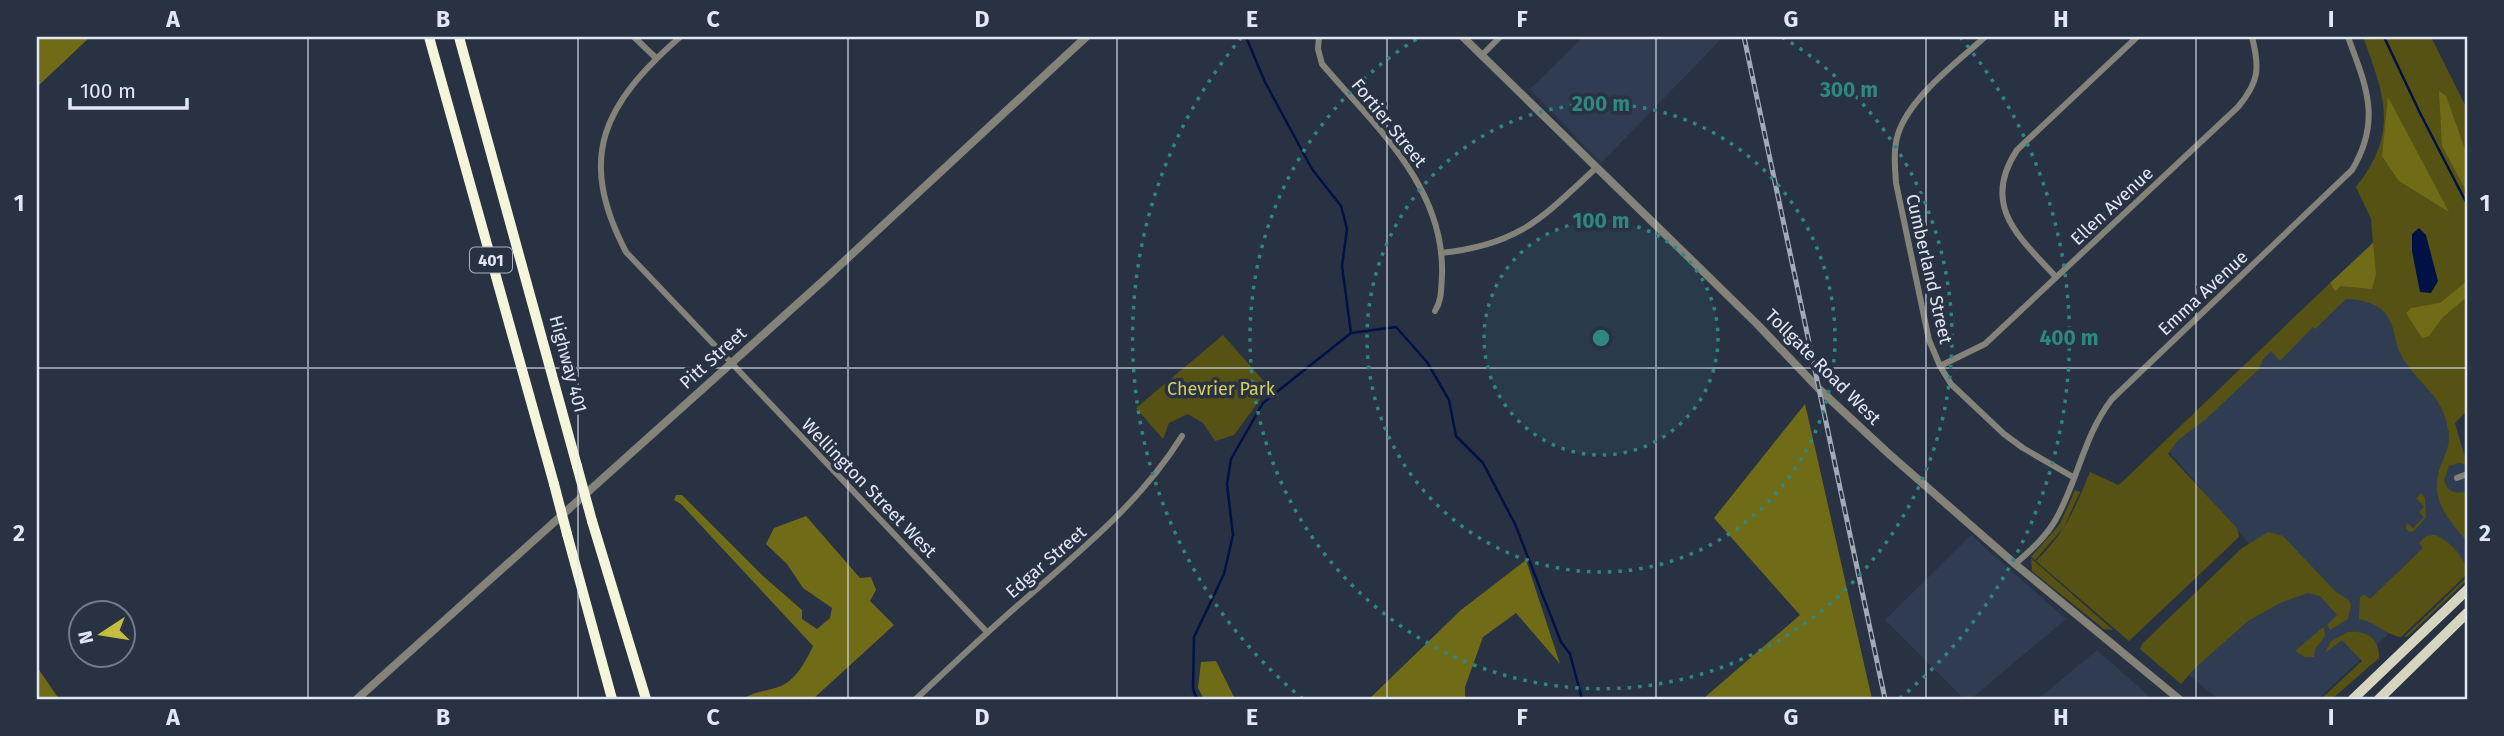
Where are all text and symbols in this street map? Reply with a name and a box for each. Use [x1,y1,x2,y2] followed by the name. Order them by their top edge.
[165,5,180,33] text: A
[436,5,450,33] text: B
[706,5,720,33] text: C
[975,5,990,33] text: D
[1246,5,1258,33] text: E
[1516,5,1528,33] text: F
[1784,5,1798,33] text: G
[2053,5,2069,33] text: H
[2328,5,2334,33] text: I
[70,66,187,110] scale bar
[1347,74,1432,172] street label: Fortier Street
[1819,77,1878,103] text: 300 m
[80,78,136,104] text: 100 m
[1572,91,1630,117] text: 200 m
[2066,162,2158,250] street label: Ellen Avenue
[14,189,24,217] text: 1
[2480,189,2490,217] text: 1
[1901,192,1957,347] street label: Cumberland Street
[1572,208,1630,234] text: 100 m
[2154,246,2252,340] street label: Emma Avenue
[470,248,512,272] road number: 401
[1761,305,1886,430] street label: Tollgate Road West
[544,313,592,415] street label: Highway 401
[675,322,751,394] street label: Pitt Street
[2039,325,2099,351] text: 400 m
[1589,326,1613,350] centre of rings
[1167,378,1276,400] park label: Chevrier Park
[797,414,942,563] street label: Wellington Street West
[13,519,25,547] text: 2
[2479,519,2491,547] text: 2
[1001,521,1091,603] street label: Edgar Street
[66,600,136,670] north arrow
[73,629,98,646] text: N
[165,703,180,731] text: A
[436,703,450,731] text: B
[706,703,720,731] text: C
[975,703,990,731] text: D
[1246,703,1258,731] text: E
[1516,703,1528,731] text: F
[1784,703,1798,731] text: G
[2053,703,2069,731] text: H
[2328,703,2334,731] text: I

